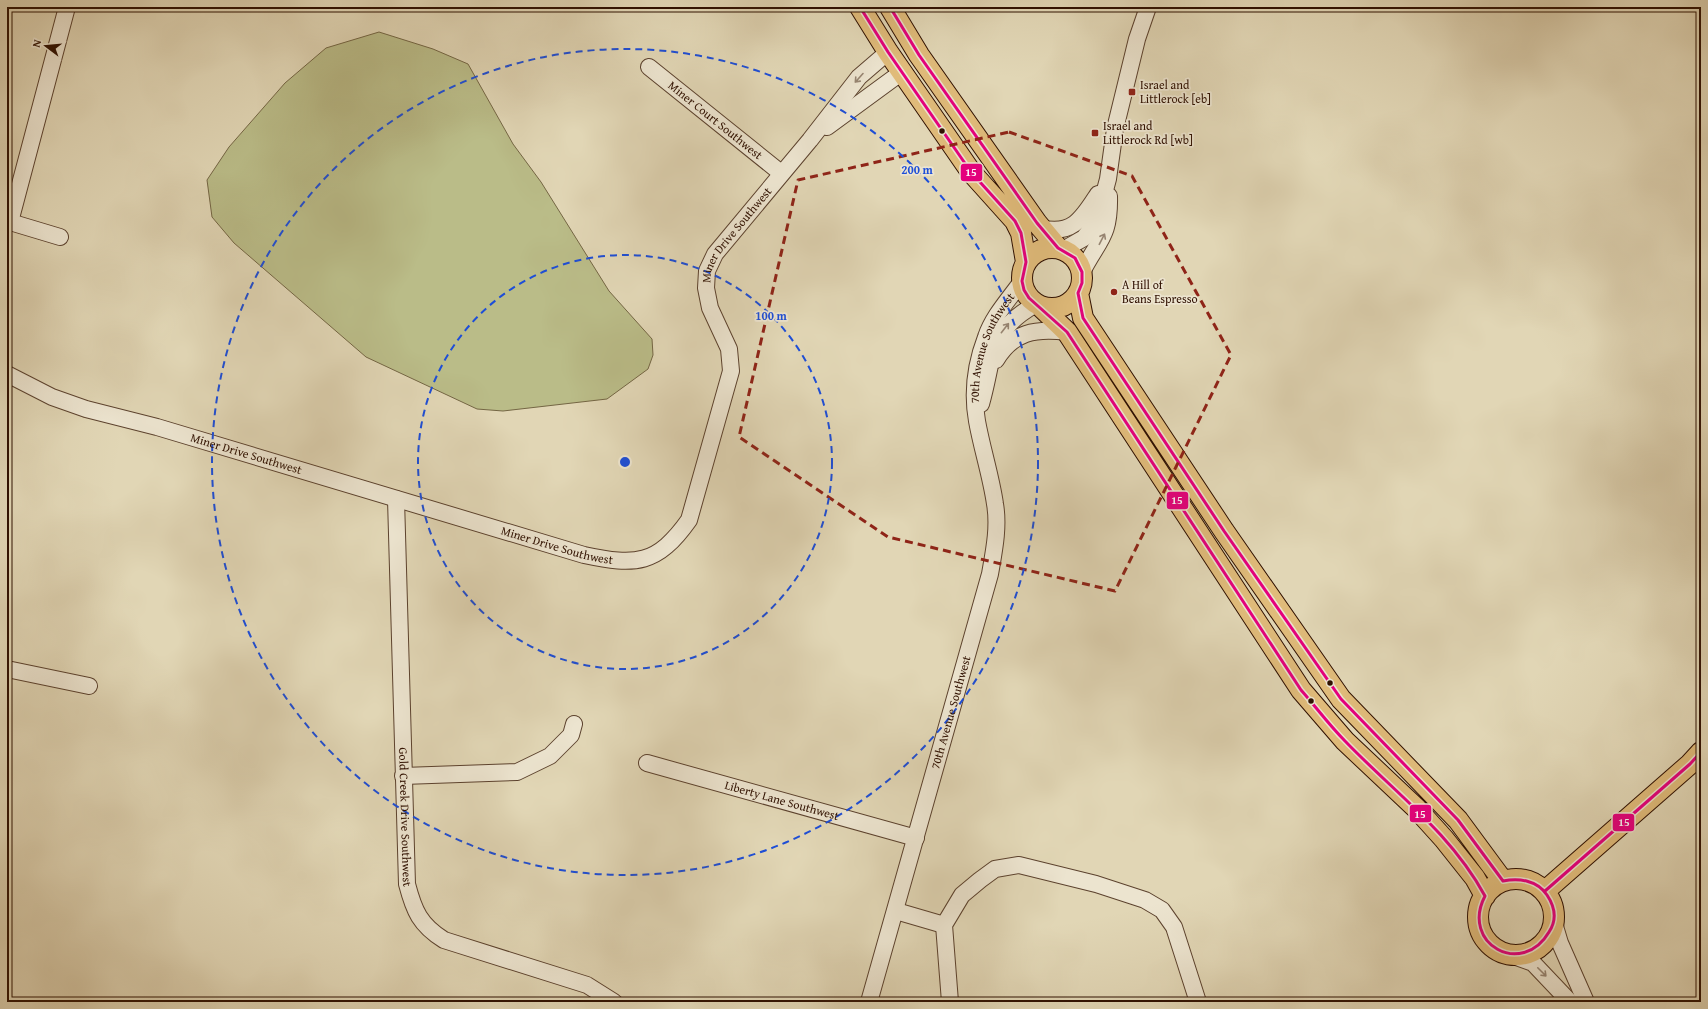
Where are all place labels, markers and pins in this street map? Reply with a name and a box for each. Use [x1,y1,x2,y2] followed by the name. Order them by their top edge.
[1140,76,1211,107] place label: Israel and Littlerock [eb]
[1127,87,1137,97] marker: Israel and Littlerock [eb]
[1103,117,1193,148] place label: Israel and Littlerock Rd [wb]
[937,126,947,136] unlabelled marker
[1090,128,1100,138] marker: Israel and Littlerock Rd [wb]
[1122,276,1198,307] place label: A Hill of Beans Espresso
[1109,287,1119,297] marker: A Hill of Beans Espresso
[618,455,632,469] centre of rings
[1325,678,1335,688] unlabelled marker
[1306,696,1316,706] unlabelled marker

